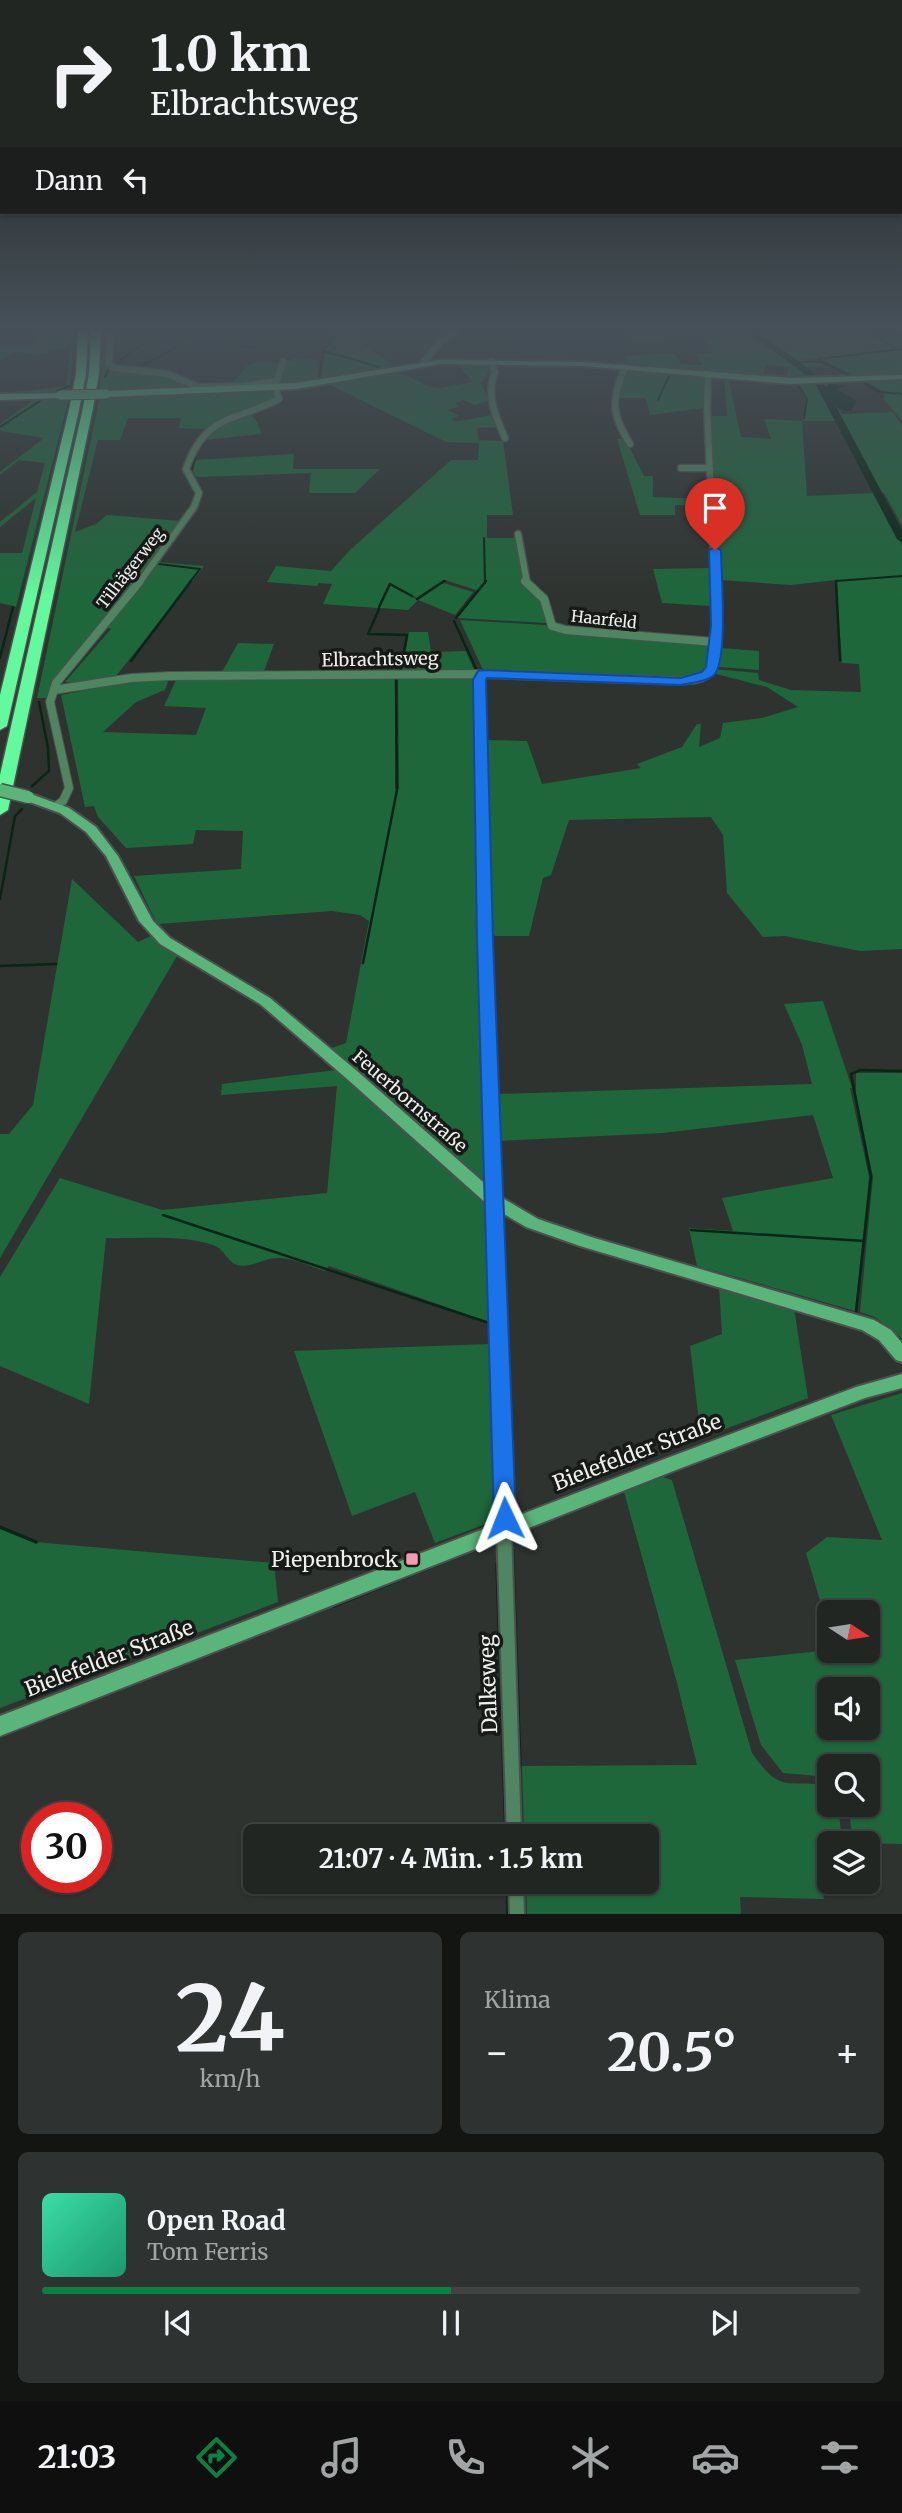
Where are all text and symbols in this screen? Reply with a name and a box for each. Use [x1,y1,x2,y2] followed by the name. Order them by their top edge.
[150,23,311,84] text: 1.0 km
[35,28,126,119] icon: right
[150,84,358,124] text: Elbrachtsweg
[117,161,155,199] icon: left
[35,164,103,197] text: Dann
[685,478,745,550] pin
[696,489,734,527] icon: arrive
[92,523,168,613] street label: Tilhägerweg
[570,606,638,632] street label: Haarfeld
[321,646,439,672] street label: Elbrachtsweg
[348,1045,472,1157] street label: Feuerbornstraße
[549,1407,725,1497] street label: Bielefelder Straße
[468,1481,542,1555] position arrow
[271,1546,399,1573] place label: Piepenbrock
[404,1551,420,1567] marker: Piepenbrock
[817,1600,880,1662] north arrow
[817,1600,880,1894] map controls
[21,1613,197,1703] street label: Bielefelder Straße
[473,1634,503,1734] street label: Dalkeweg
[817,1677,880,1740] button: sound
[817,1754,880,1817] button: search
[21,1802,112,1893] speed limit sign: 30
[817,1831,880,1894] button: layers
[319,1842,583,1875] text: 21:07 · 4 Min. · 1.5 km
[175,1961,285,2076] text: 24
[484,1985,551,2014] text: Klima
[607,2020,737,2085] text: 20.5°
[484,2029,509,2076] text: −
[835,2029,860,2076] text: +
[200,2064,260,2093] text: km/h
[147,2204,286,2237] text: Open Road
[147,2237,269,2266] text: Tom Ferris
[159,2304,197,2342] icon: previous
[432,2304,470,2342] icon: pause
[705,2304,743,2342] icon: next
[192,2433,241,2482] icon: directions
[317,2433,366,2482] icon: music
[441,2433,490,2482] icon: phone
[566,2433,615,2482] icon: climate
[691,2433,740,2482] icon: car
[815,2433,864,2482] icon: filters
[38,2437,116,2477] text: 21:03

